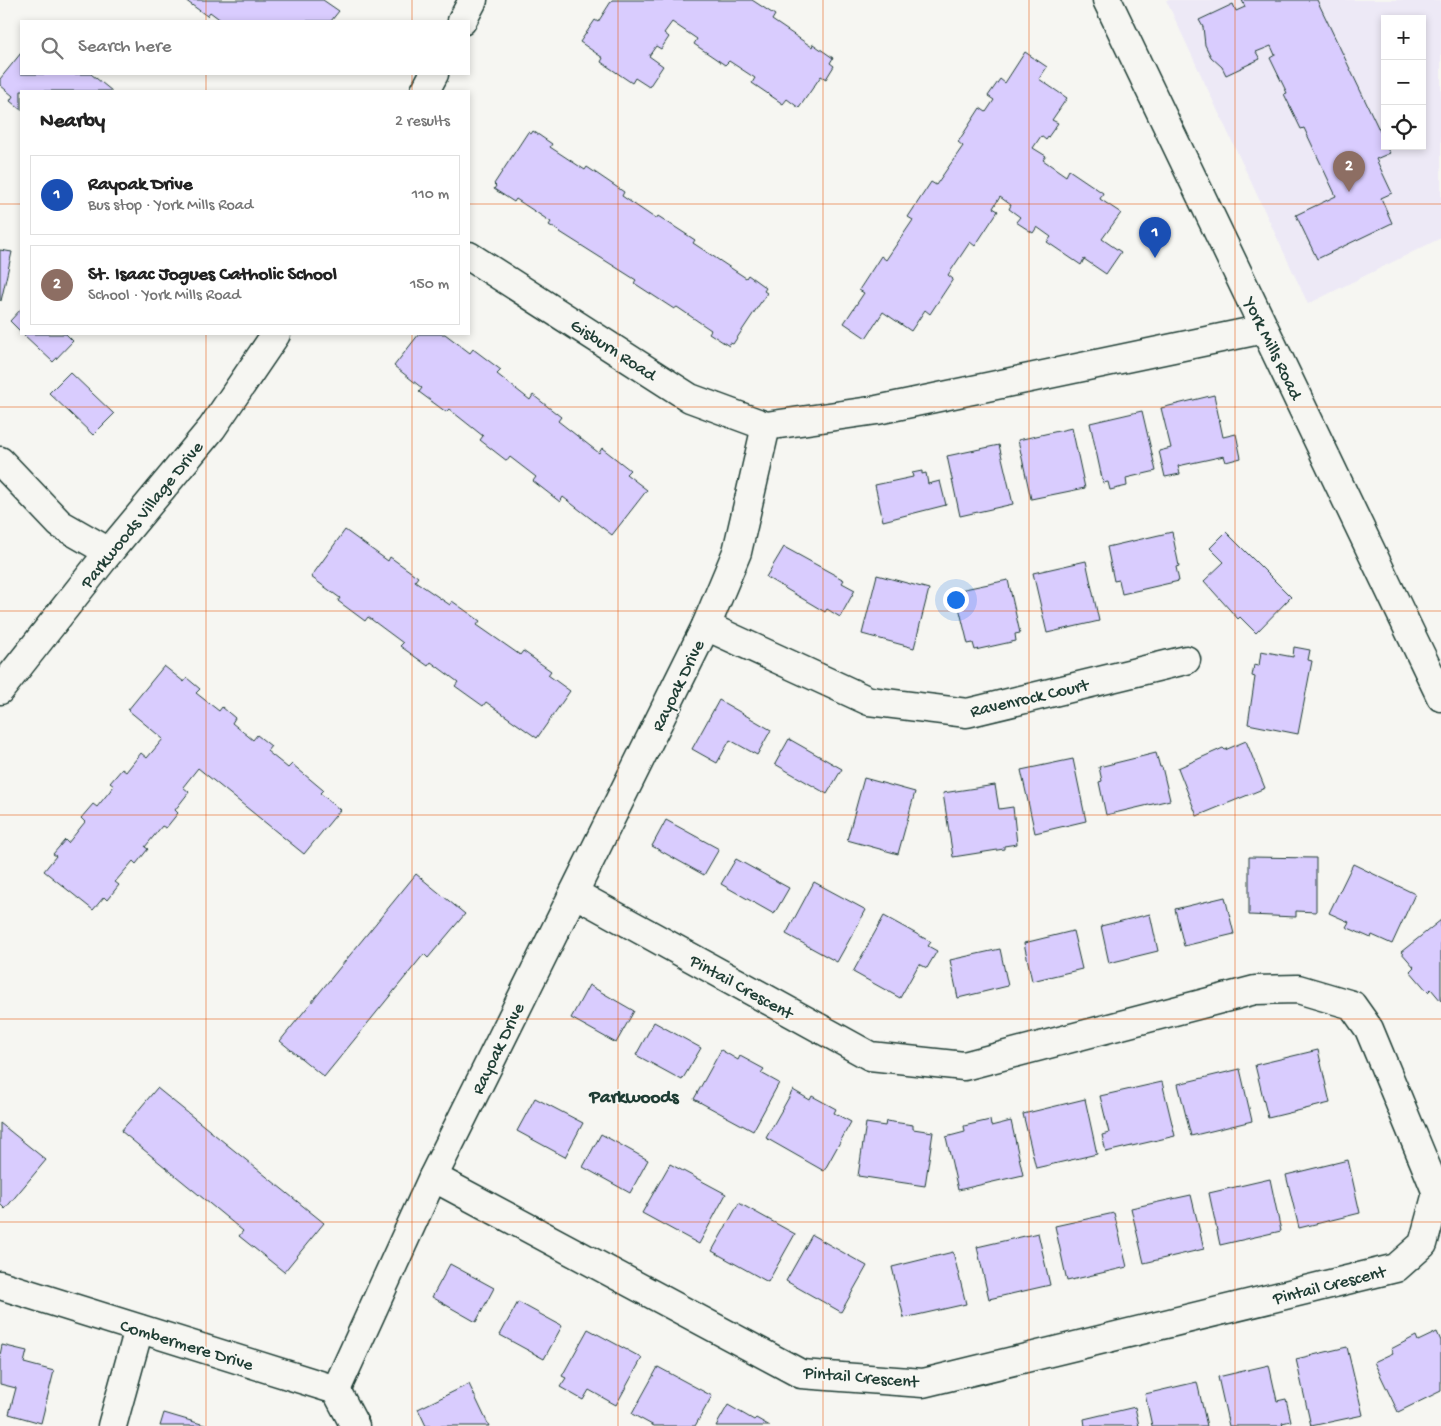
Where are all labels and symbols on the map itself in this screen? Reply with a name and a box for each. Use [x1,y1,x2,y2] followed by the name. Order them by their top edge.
[1333,151,1365,192] pin: 2
[1139,217,1171,258] pin: 1
[1237,293,1306,405] street label: York Mills Road
[566,316,661,387] street label: Gisburn Road
[76,437,209,594] street label: Parkwoods Village Drive
[943,587,969,613] your location
[648,636,711,735] street label: Rayoak Drive
[968,675,1092,723] street label: Ravenrock Court
[684,951,798,1026] street label: Pintail Crescent
[468,999,531,1098] street label: Rayoak Drive
[589,1087,679,1110] district label: Parkwoods
[1270,1262,1390,1311] street label: Pintail Crescent
[117,1316,256,1377] street label: Combermere Drive
[801,1363,921,1394] street label: Pintail Crescent

